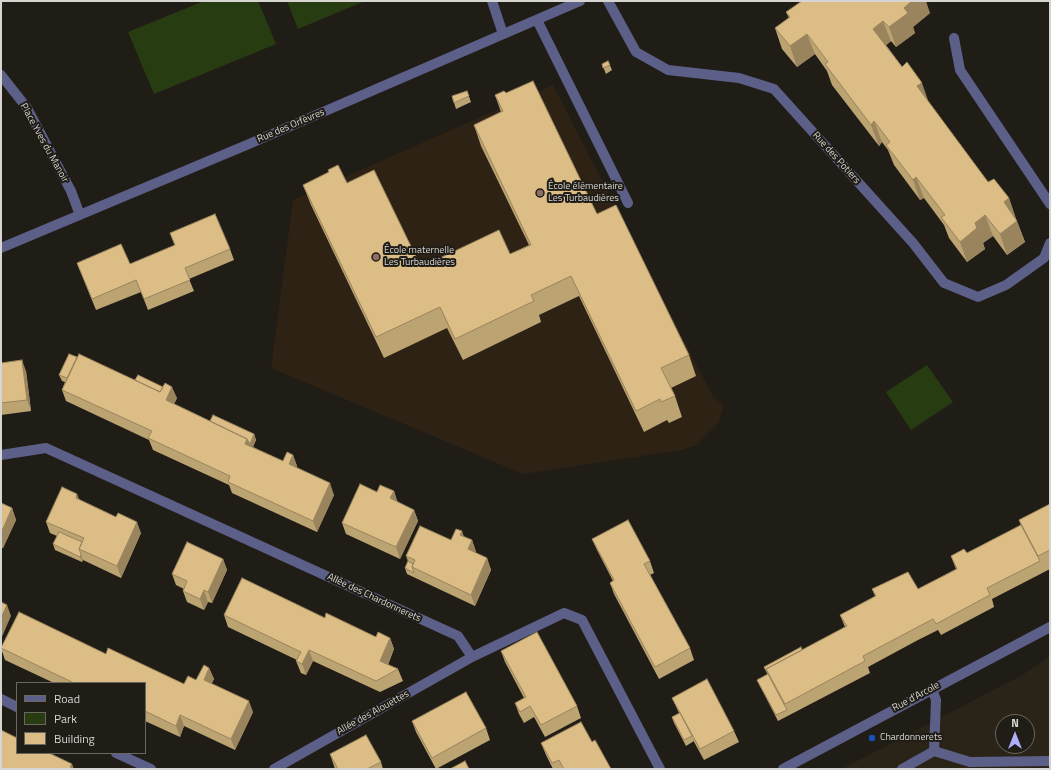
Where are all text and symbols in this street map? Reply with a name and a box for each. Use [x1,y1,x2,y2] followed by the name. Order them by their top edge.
[17,101,71,185] street label: Place Yves du Manoir
[256,106,326,146] street label: Rue des Orfèvres
[810,130,862,186] street label: Rue des Potiers
[548,181,623,204] place label: École élémentaire Les Turbaudières
[535,188,545,198] marker: École élémentaire Les Turbaudières
[384,245,455,268] place label: École maternelle Les Turbaudières
[371,252,381,262] marker: École maternelle Les Turbaudières
[325,571,423,625] street label: Allée des Chardonnerets
[890,680,942,714] street label: Rue d’Arcole
[16,682,146,754] legend
[335,688,411,738] street label: Allée des Alouettes
[54,689,80,708] text: Road
[54,709,77,728] text: Park
[995,714,1035,754] north arrow
[1011,715,1019,731] text: N
[54,729,95,748] text: Building
[880,732,942,744] place label: Chardonnerets
[867,733,877,743] marker: Chardonnerets

